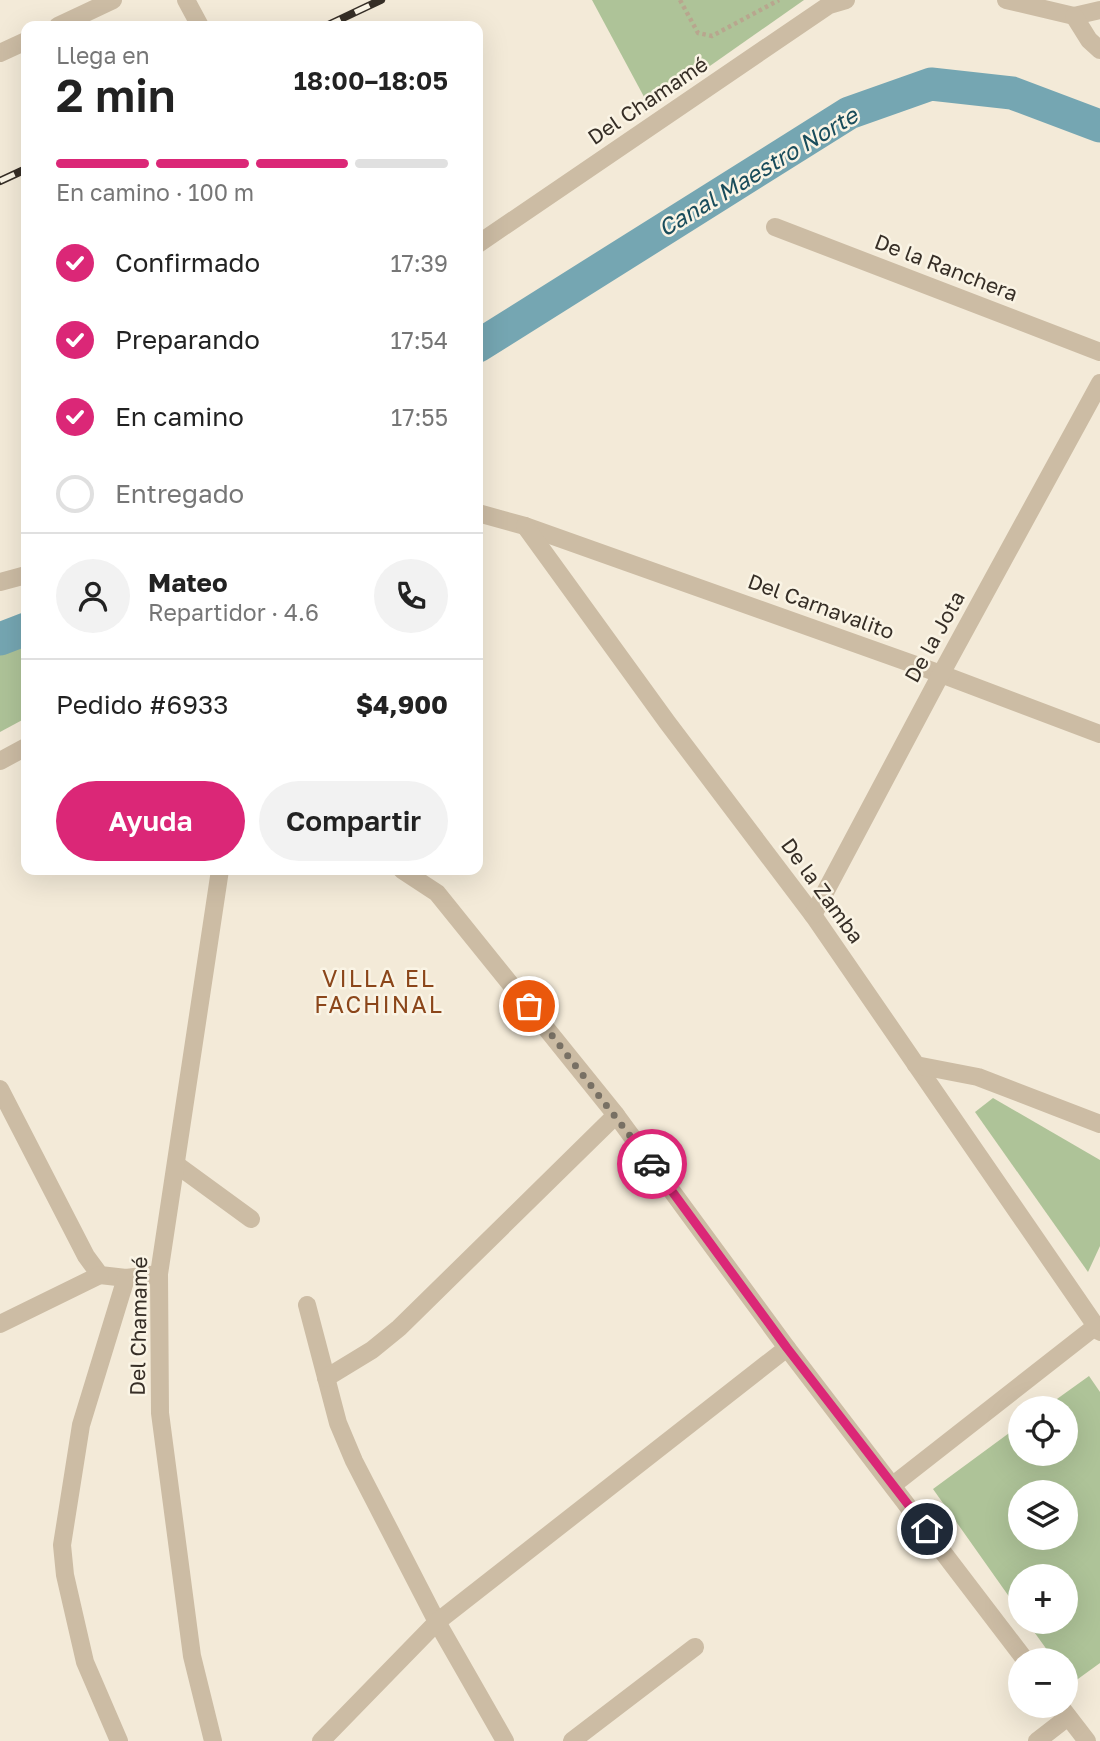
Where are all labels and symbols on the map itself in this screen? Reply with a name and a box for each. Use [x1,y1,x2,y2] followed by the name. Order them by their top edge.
[583,50,712,150] street label: Del Chamamé
[653,100,864,242] water label: Canal Maestro Norte
[871,228,1022,306] street label: De la Ranchera
[745,568,898,645] street label: Del Carnavalito
[898,586,970,687] street label: De la Jota
[776,833,870,948] street label: De la Zamba
[314,964,444,1018] district label: VILLA EL FACHINAL
[499,976,559,1036] pin
[617,1129,687,1199] courier
[124,1256,152,1396] street label: Del Chamamé
[897,1499,957,1559] pin

